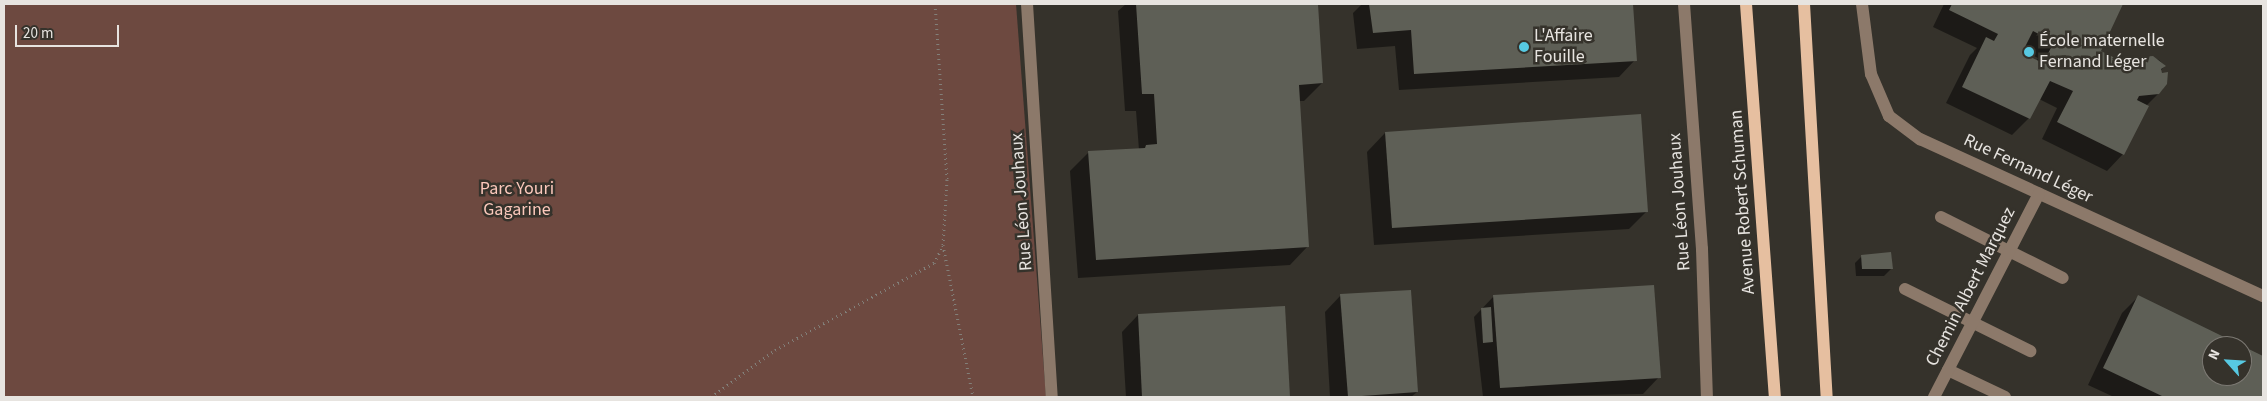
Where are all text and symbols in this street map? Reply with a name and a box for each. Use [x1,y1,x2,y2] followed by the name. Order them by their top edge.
[18,15,121,47] scale bar
[23,23,53,44] text: 20 m
[1534,26,1593,68] place label: L'Affaire Fouille
[2039,31,2165,74] place label: École maternelle Fernand Léger
[1518,41,1530,53] marker: L'Affaire Fouille
[2023,46,2035,58] marker: École maternelle Fernand Léger
[1726,109,1760,295] street label: Avenue Robert Schuman
[1960,130,2096,208] street label: Rue Fernand Léger
[1006,132,1038,272] street label: Rue Léon Jouhaux
[1664,132,1696,272] street label: Rue Léon Jouhaux
[480,179,554,222] park label: Parc Youri Gagarine
[1922,204,2020,370] street label: Chemin Albert Marquez
[2202,336,2252,386] north arrow
[2203,346,2225,363] text: N

